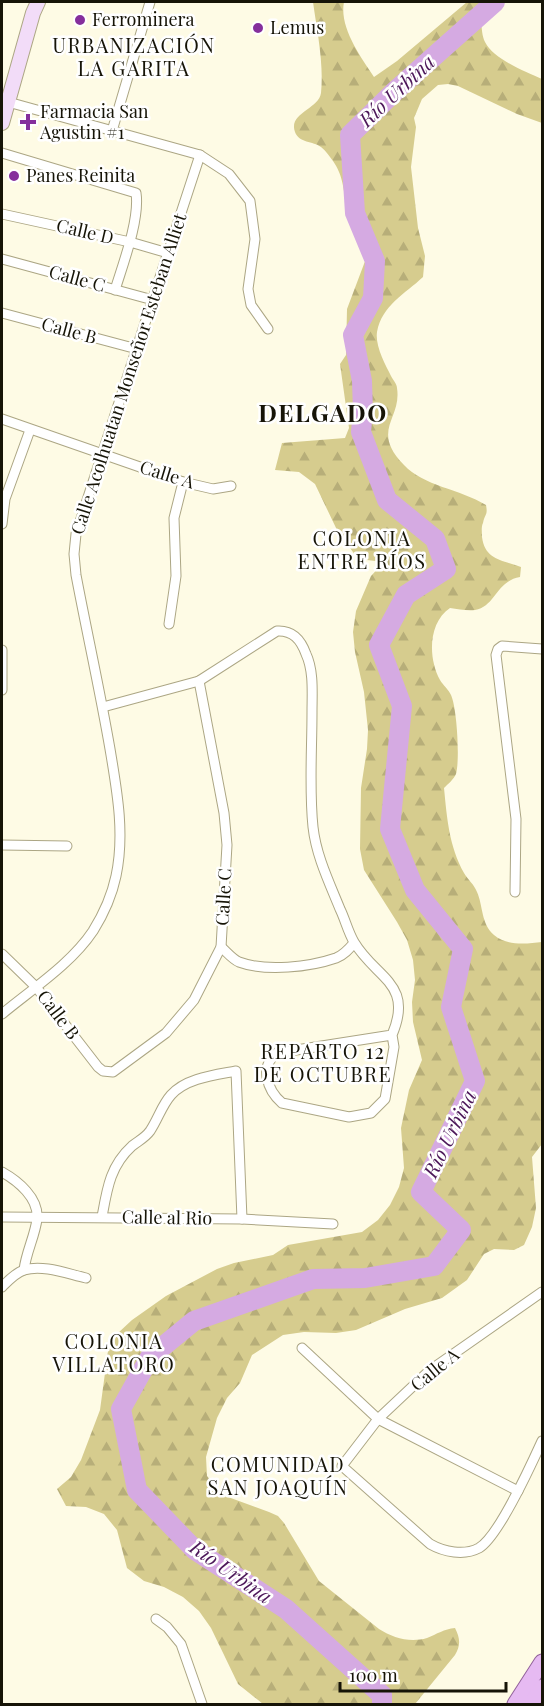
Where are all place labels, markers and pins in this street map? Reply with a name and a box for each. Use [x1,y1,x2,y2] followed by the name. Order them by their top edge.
[92,7,195,31] place label: Ferrominera
[73,13,87,27] marker: Ferrominera
[270,15,324,39] place label: Lemus
[251,21,265,35] marker: Lemus
[39,99,149,144] place label: Farmacia San Agustin #1
[21,115,35,129] marker: Farmacia San Agustin #1
[26,163,135,187] place label: Panes Reinita
[7,169,21,183] marker: Panes Reinita

